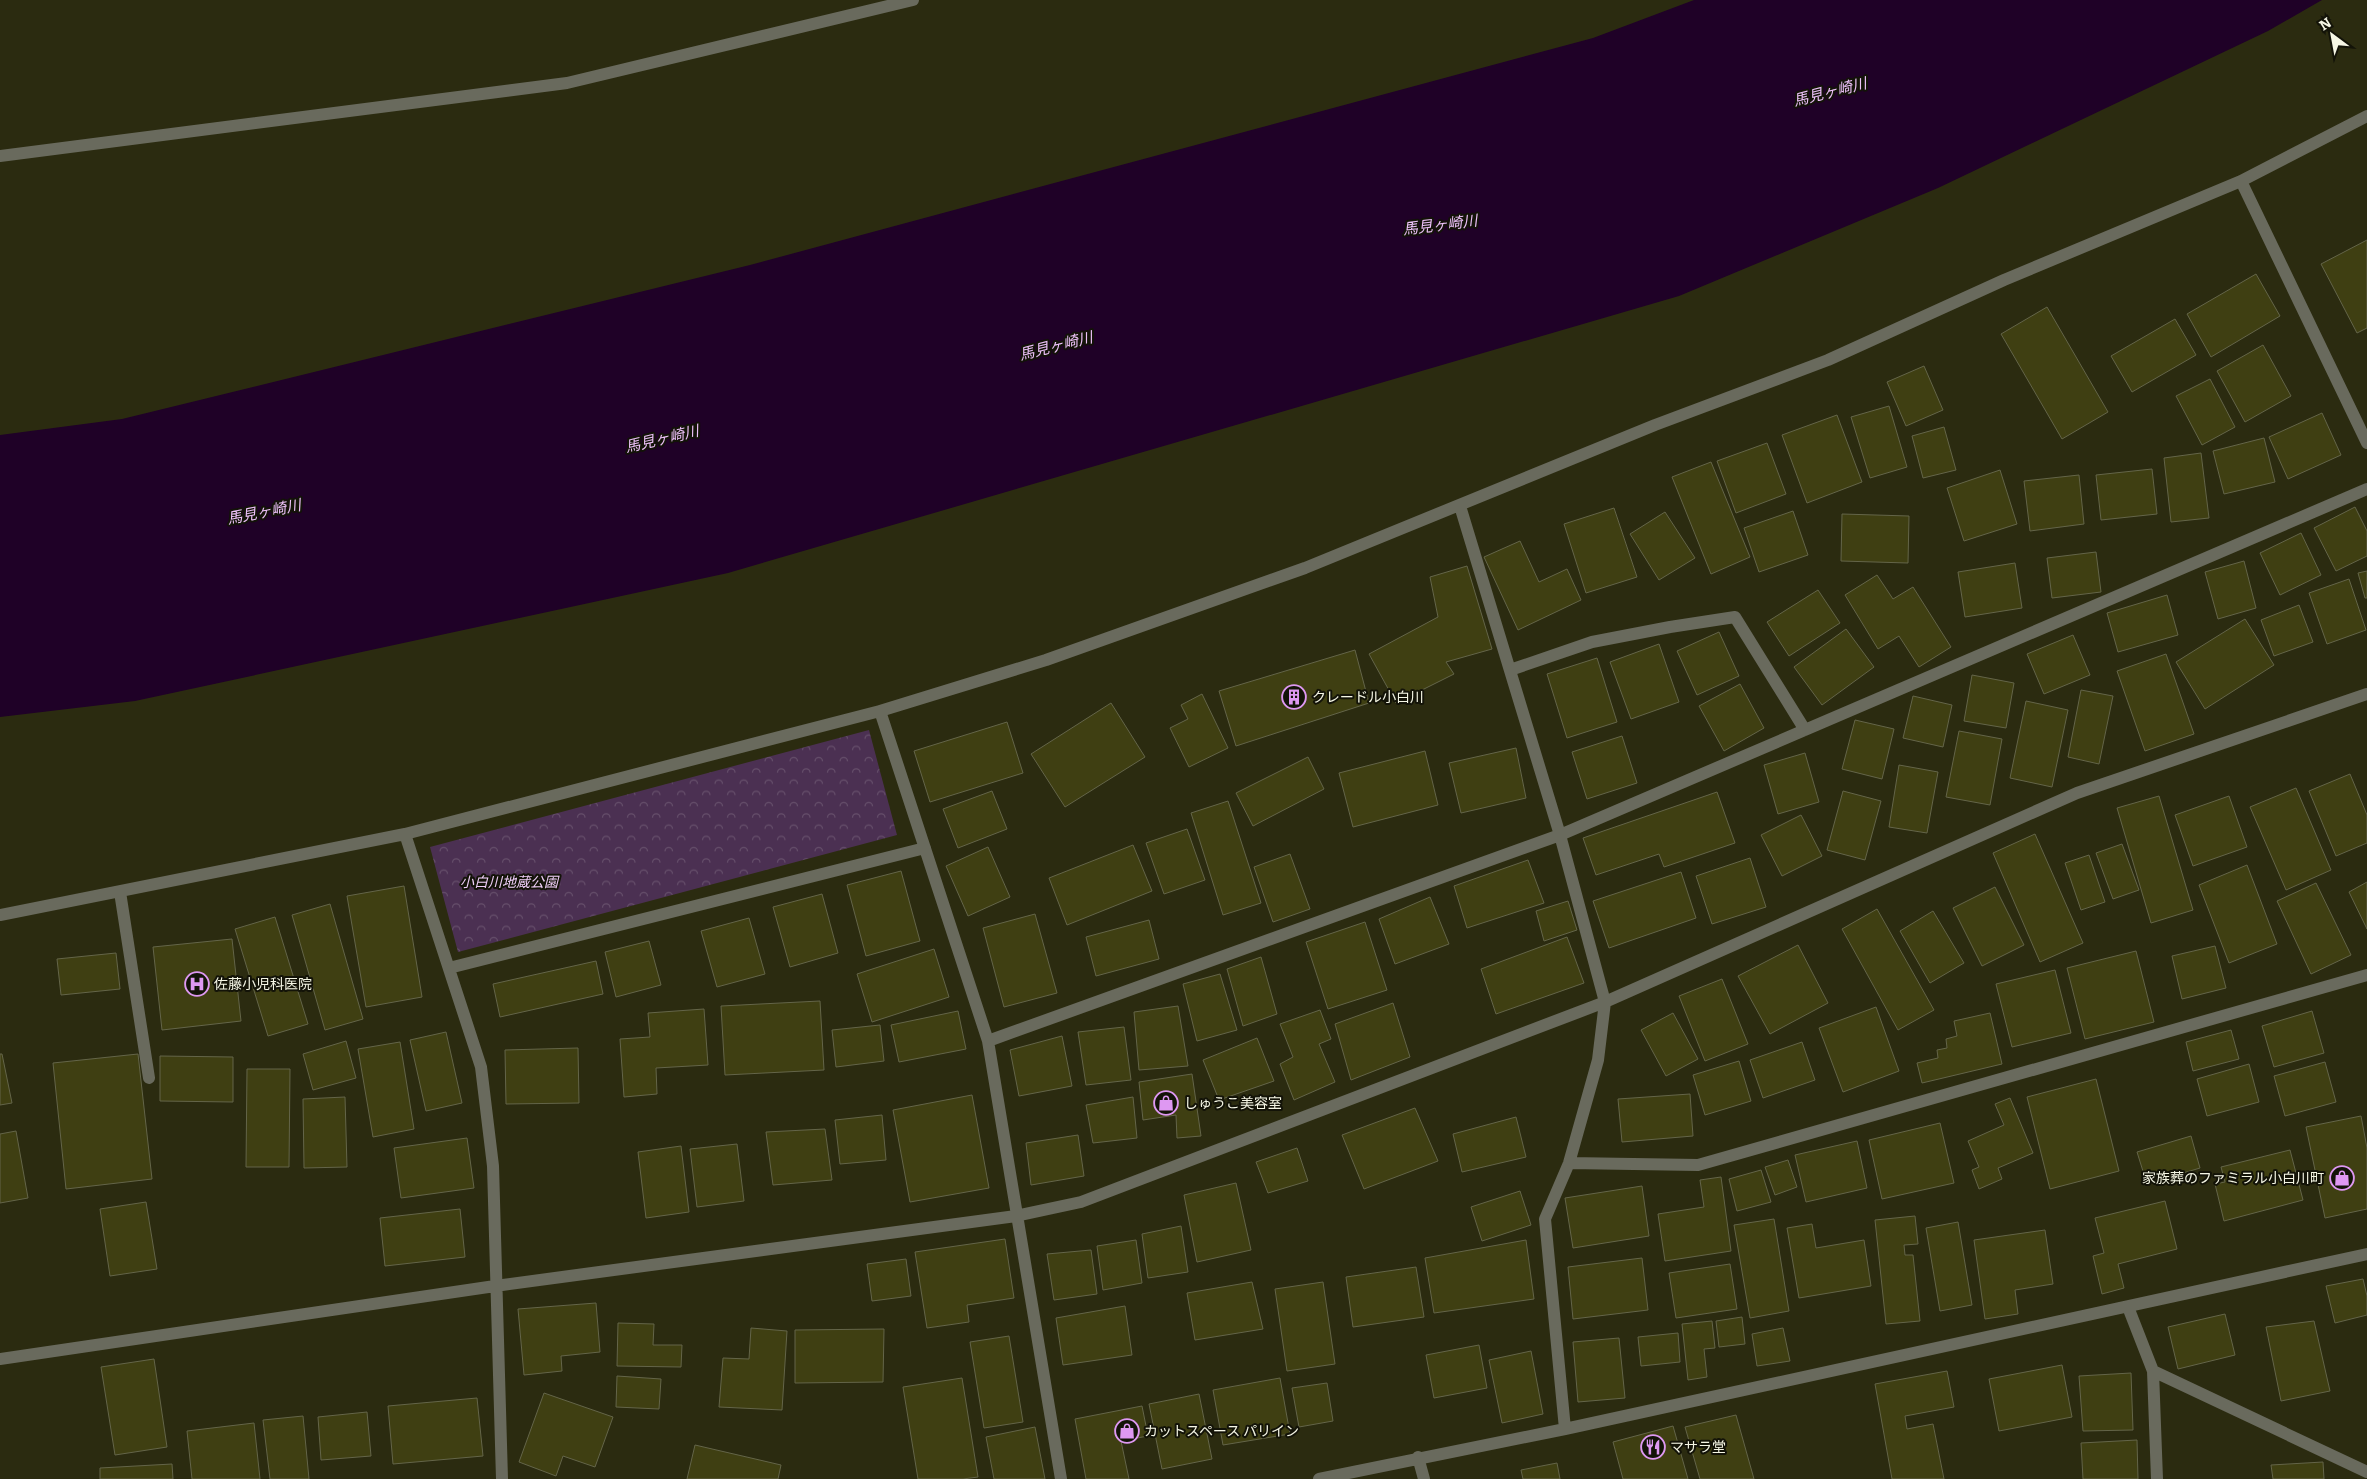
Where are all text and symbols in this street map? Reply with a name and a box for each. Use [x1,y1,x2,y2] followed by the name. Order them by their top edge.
[2307,10,2357,60] north arrow
[2316,14,2335,34] text: N
[1791,74,1870,110] water label: 馬見ヶ崎川
[1402,211,1480,239] water label: 馬見ヶ崎川
[1017,328,1096,364] water label: 馬見ヶ崎川
[623,421,703,456] water label: 馬見ヶ崎川
[225,496,304,528] water label: 馬見ヶ崎川
[1281,684,1307,710] building icon: クレードル小白川
[1312,689,1424,706] place label: クレードル小白川
[460,874,560,891] park label: 小白川地蔵公園
[184,971,210,997] hospital icon: 佐藤小児科医院
[214,976,312,993] place label: 佐藤小児科医院
[1153,1090,1179,1116] shop icon: しゅうこ美容室
[1184,1095,1282,1112] place label: しゅうこ美容室
[2329,1165,2355,1191] shop icon: 家族葬のファミラル小白川町
[2142,1170,2324,1187] place label: 家族葬のファミラル小白川町
[1114,1418,1140,1444] shop icon: カットスペース パリイン
[1144,1423,1299,1440] place label: カットスペース パリイン
[1640,1434,1666,1460] restaurant icon: マサラ堂
[1670,1439,1726,1456] place label: マサラ堂

